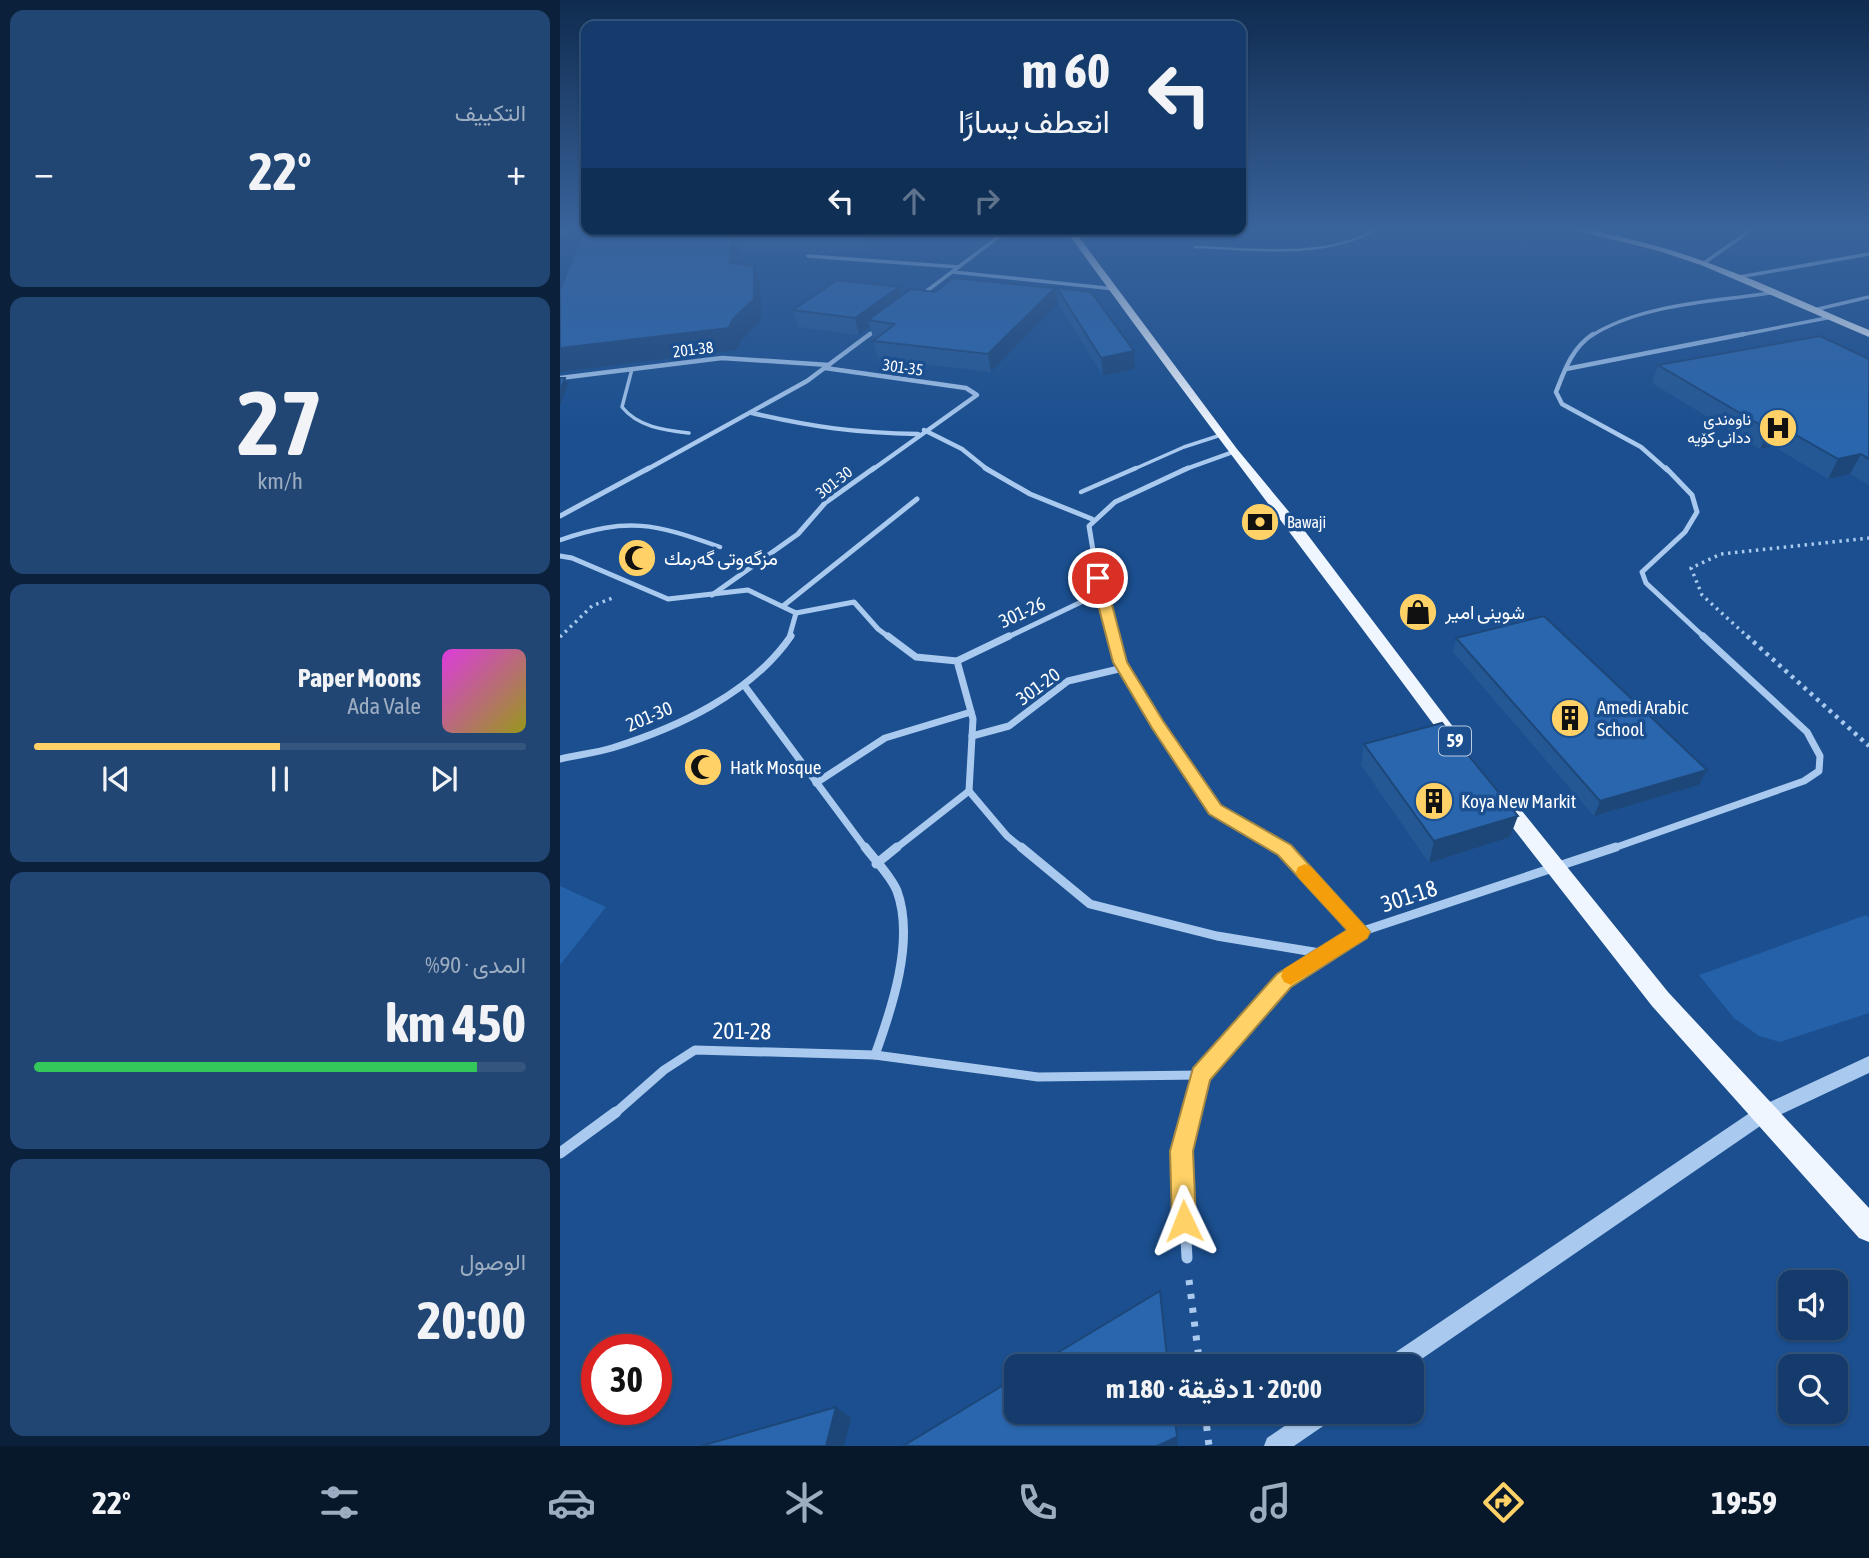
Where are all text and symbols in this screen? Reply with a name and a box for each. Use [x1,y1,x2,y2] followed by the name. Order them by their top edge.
[1022,42,1110,98] text: 60 m
[1134,49,1225,140] icon: left
[455,100,526,126] text: التكييف
[958,103,1110,140] text: انعطف يسارًا
[248,141,312,201] text: 22°
[34,150,54,193] text: −
[506,150,526,193] text: +
[822,182,860,220] icon: left
[895,182,933,220] icon: ahead
[968,182,1006,220] icon: right
[672,338,714,360] street label: 201-38
[882,355,924,379] street label: 301-35
[237,370,323,474] text: 27
[1757,407,1799,449] hospital icon: ناوەندی ددانی کۆیە
[1687,410,1751,448] place label: ناوەندی ددانی کۆیە
[812,462,856,502] street label: 301-30
[257,468,303,494] text: km/h
[1239,501,1281,543] bank icon: Bawaji
[1287,513,1326,532] place label: Bawaji
[616,537,658,579] mosque icon: مزگه‌وتی گه‌رمك
[664,547,778,570] place label: مزگه‌وتی گه‌رمك
[1068,548,1128,608] pin
[1079,559,1117,597] icon: arrive
[1397,591,1439,633] shop icon: شوينى امير
[995,592,1049,632] street label: 301-26
[1444,601,1525,624] place label: شوينى امير
[298,663,421,693] text: Paper Moons
[1012,663,1064,709] street label: 301-20
[347,693,421,719] text: Ada Vale
[622,696,676,736] street label: 201-30
[1597,696,1689,740] place label: Amedi Arabic School
[1549,697,1591,739] building icon: Amedi Arabic School
[1439,726,1471,756] road number: 59
[682,746,724,788] mosque icon: Hatk Mosque
[730,756,822,778] place label: Hatk Mosque
[97,760,135,798] icon: previous
[261,760,299,798] icon: pause
[425,760,463,798] icon: next
[1413,780,1455,822] building icon: Koya New Markit
[1461,790,1576,812] place label: Koya New Markit
[1378,875,1440,917] street label: 301-18
[425,952,526,978] text: المدى · 90%
[385,993,526,1053] text: 450 km
[712,1017,772,1045] street label: 201-28
[1147,1184,1221,1258] position arrow
[460,1249,526,1275] text: الوصول
[1778,1270,1848,1424] map controls
[1778,1270,1848,1340] button: sound
[417,1290,526,1350] text: 20:00
[581,1334,672,1425] speed limit sign: 30
[1778,1354,1848,1424] button: search
[1106,1374,1322,1404] text: 20:00 · 1 دقيقة · 180 m
[315,1478,364,1527] icon: filters
[547,1478,596,1527] icon: car
[780,1478,829,1527] icon: climate
[1013,1478,1062,1527] icon: phone
[1246,1478,1295,1527] icon: music
[1479,1478,1528,1527] icon: directions
[92,1484,131,1521] text: 22°
[1711,1484,1777,1521] text: 19:59

